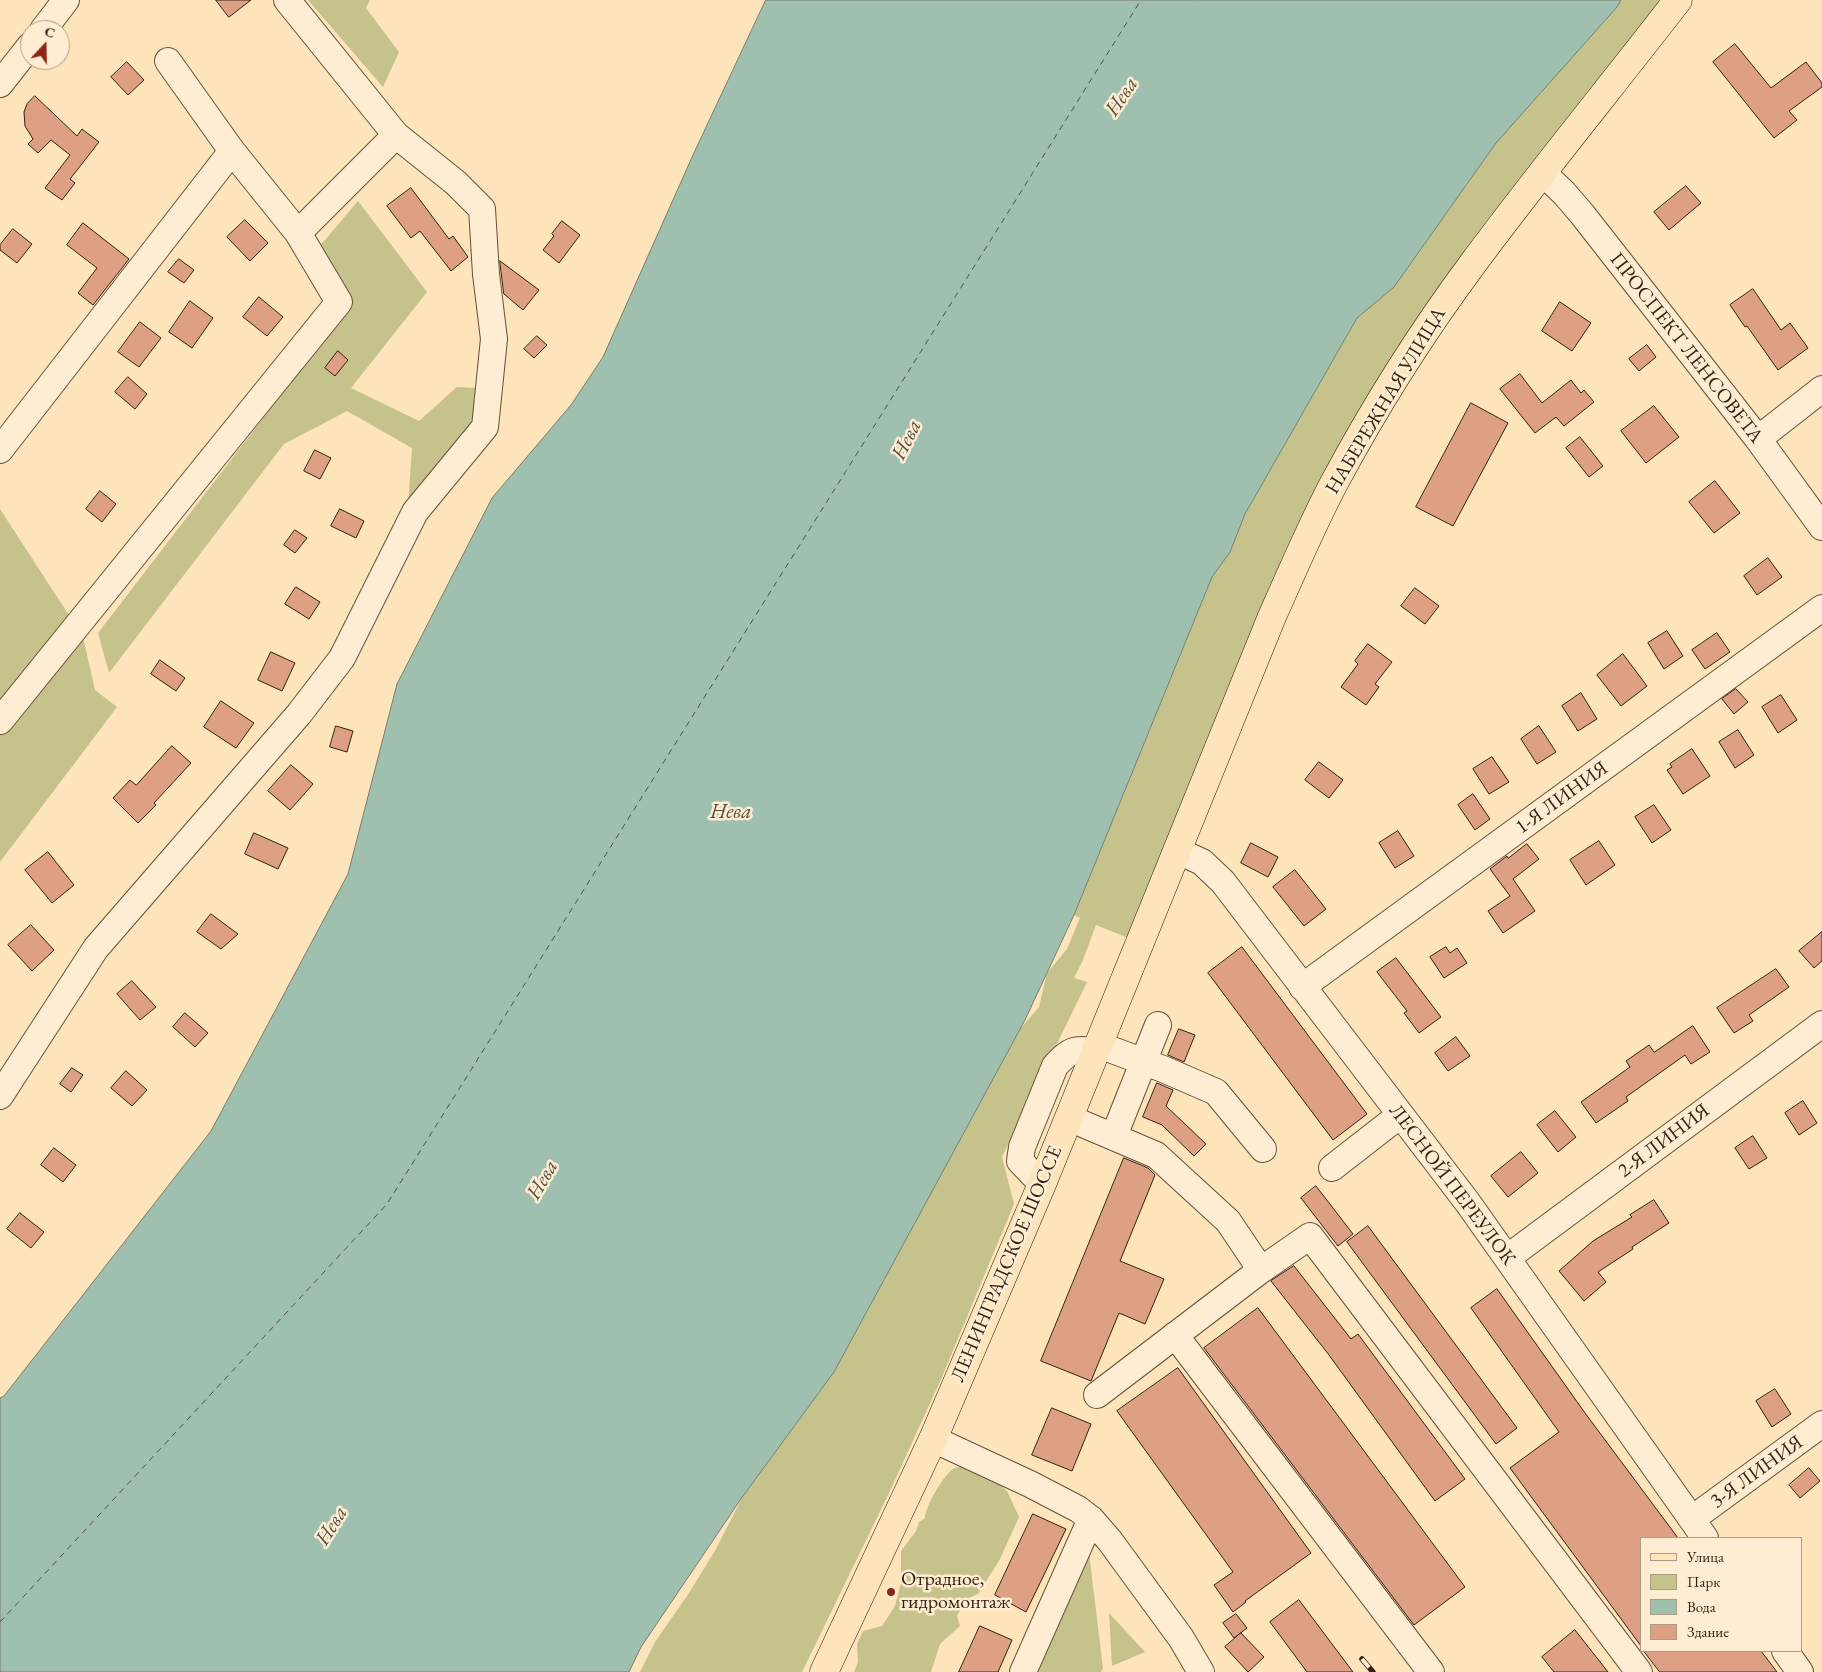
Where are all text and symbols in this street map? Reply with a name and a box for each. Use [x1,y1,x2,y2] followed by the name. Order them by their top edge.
[20,20,70,70] north arrow
[42,22,58,42] text: С
[1100,73,1144,121] water label: Нева
[1604,248,1768,448] street label: ПРОСПЕКТ ЛЕНСОВЕТА
[1321,303,1451,499] street label: НАБЕРЕЖНАЯ УЛИЦА
[887,416,927,464] water label: Нева
[1511,756,1613,840] street label: 1-Я ЛИНИЯ
[710,799,752,825] water label: Нева
[1613,1099,1715,1183] street label: 2-Я ЛИНИЯ
[1384,1100,1520,1270] street label: ЛЕСНОЙ ПЕРЕУЛОК
[946,1142,1068,1386] street label: ЛЕНИНГРАДСКОЕ ШОССЕ
[522,1156,564,1204] water label: Нева
[1706,1430,1808,1514] street label: 3-Я ЛИНИЯ
[310,1502,354,1550] water label: Нева
[1640,1537,1802,1652] legend
[1687,1547,1724,1566] text: Улица
[901,1568,1011,1615] place label: Отрадное, гидромонтаж
[1687,1572,1720,1591] text: Парк
[885,1586,897,1598] marker: Отрадное, гидромонтаж
[1687,1597,1716,1616] text: Вода
[1687,1622,1729,1641] text: Здание

